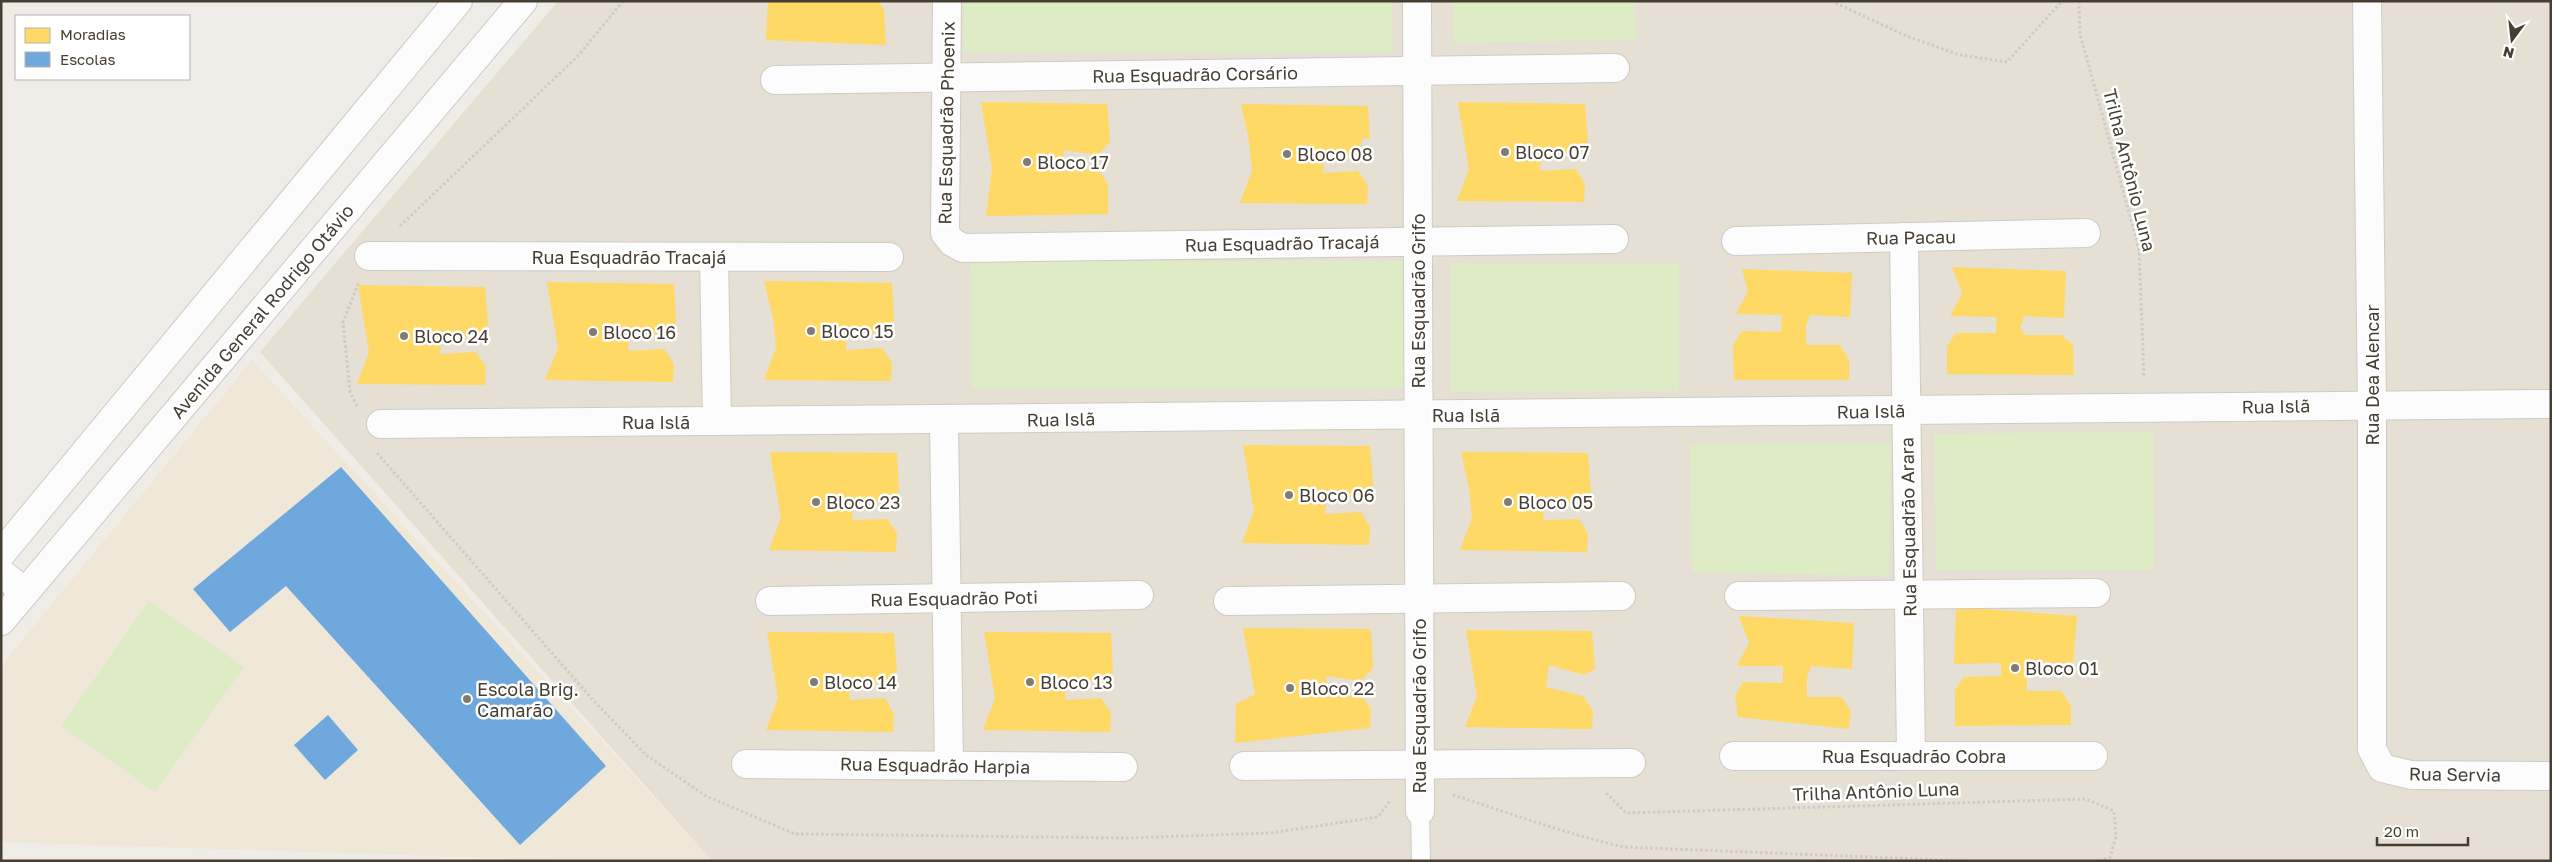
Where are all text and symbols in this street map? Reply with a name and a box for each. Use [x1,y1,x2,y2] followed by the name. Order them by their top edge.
[15,15,190,80] legend
[2487,15,2537,65] north arrow
[933,21,959,225] street label: Rua Esquadrão Phoenix
[60,25,126,43] text: Moradias
[2501,43,2516,63] text: N
[60,50,116,68] text: Escolas
[1092,61,1298,87] street label: Rua Esquadrão Corsário
[2099,86,2161,254] street label: Trilha Antônio Luna
[1515,141,1589,163] place label: Bloco 07
[1297,143,1373,165] place label: Bloco 08
[1499,146,1511,158] marker: Bloco 07
[1281,148,1293,160] marker: Bloco 08
[1037,151,1109,173] place label: Bloco 17
[1021,156,1033,168] marker: Bloco 17
[166,199,358,423] street label: Avenida General Rodrigo Otávio
[1407,213,1429,389] street label: Rua Esquadrão Grifo
[1866,225,1956,249] street label: Rua Pacau
[1184,230,1380,256] street label: Rua Esquadrão Tracajá
[532,246,727,268] street label: Rua Esquadrão Tracajá
[2361,305,2383,445] street label: Rua Dea Alencar
[821,320,894,342] place label: Bloco 15
[603,321,676,343] place label: Bloco 16
[414,325,489,347] place label: Bloco 24
[805,325,817,337] marker: Bloco 15
[587,326,599,338] marker: Bloco 16
[398,330,410,342] marker: Bloco 24
[2242,394,2310,418] street label: Rua Islã
[1837,399,1905,423] street label: Rua Islã
[1432,404,1500,426] street label: Rua Islã
[1027,407,1095,431] street label: Rua Islã
[622,411,690,433] street label: Rua Islã
[1895,437,1921,617] street label: Rua Esquadrão Arara
[1299,484,1375,506] place label: Bloco 06
[1283,489,1295,501] marker: Bloco 06
[826,491,901,513] place label: Bloco 23
[1518,491,1593,513] place label: Bloco 05
[810,496,822,508] marker: Bloco 23
[1502,496,1514,508] marker: Bloco 05
[870,586,1038,610] street label: Rua Esquadrão Poti
[1408,618,1430,794] street label: Rua Esquadrão Grifo
[2025,657,2099,679] place label: Bloco 01
[2009,662,2021,674] marker: Bloco 01
[824,671,897,693] place label: Bloco 14
[1040,671,1113,693] place label: Bloco 13
[808,676,820,688] marker: Bloco 14
[1024,676,1036,688] marker: Bloco 13
[1300,677,1374,699] place label: Bloco 22
[477,678,579,721] place label: Escola Brig. Camarão
[1284,682,1296,694] marker: Bloco 22
[461,693,473,705] marker: Escola Brig. Camarão
[1822,745,2006,767] street label: Rua Esquadrão Cobra
[840,752,1030,778] street label: Rua Esquadrão Harpia
[2409,762,2501,786] street label: Rua Servia
[1792,777,1960,805] street label: Trilha Antônio Luna
[2377,814,2468,846] scale bar
[2384,822,2419,840] text: 20 m

